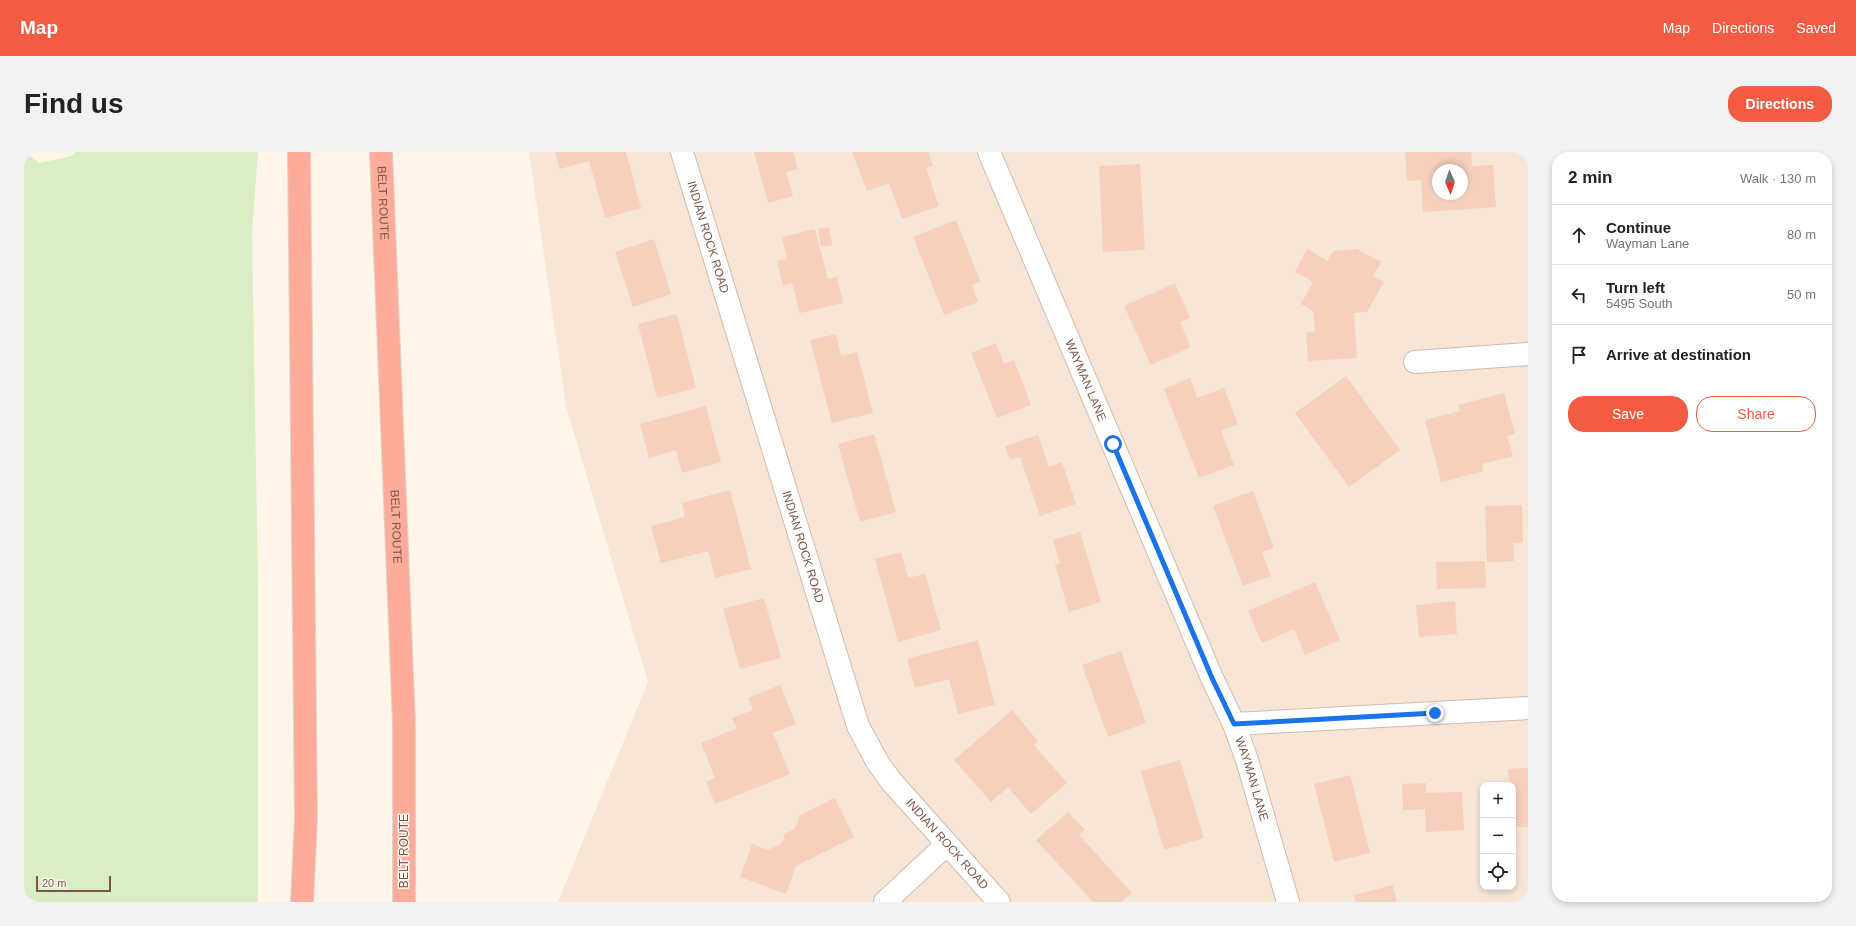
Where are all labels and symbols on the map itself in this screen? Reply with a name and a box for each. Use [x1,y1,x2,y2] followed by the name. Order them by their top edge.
[1432,164,1468,200] north arrow
[375,166,392,240] street label: BELT ROUTE
[684,179,732,295] street label: INDIAN ROCK ROAD
[1062,337,1109,423] street label: WAYMAN LANE
[1104,435,1122,453] route start
[388,489,405,564] street label: BELT ROUTE
[779,489,827,605] street label: INDIAN ROCK ROAD
[1426,704,1444,722] route end
[1232,735,1271,823] street label: WAYMAN LANE
[903,796,992,892] street label: INDIAN ROCK ROAD
[397,814,411,888] street label: BELT ROUTE
[36,874,111,893] scale bar

